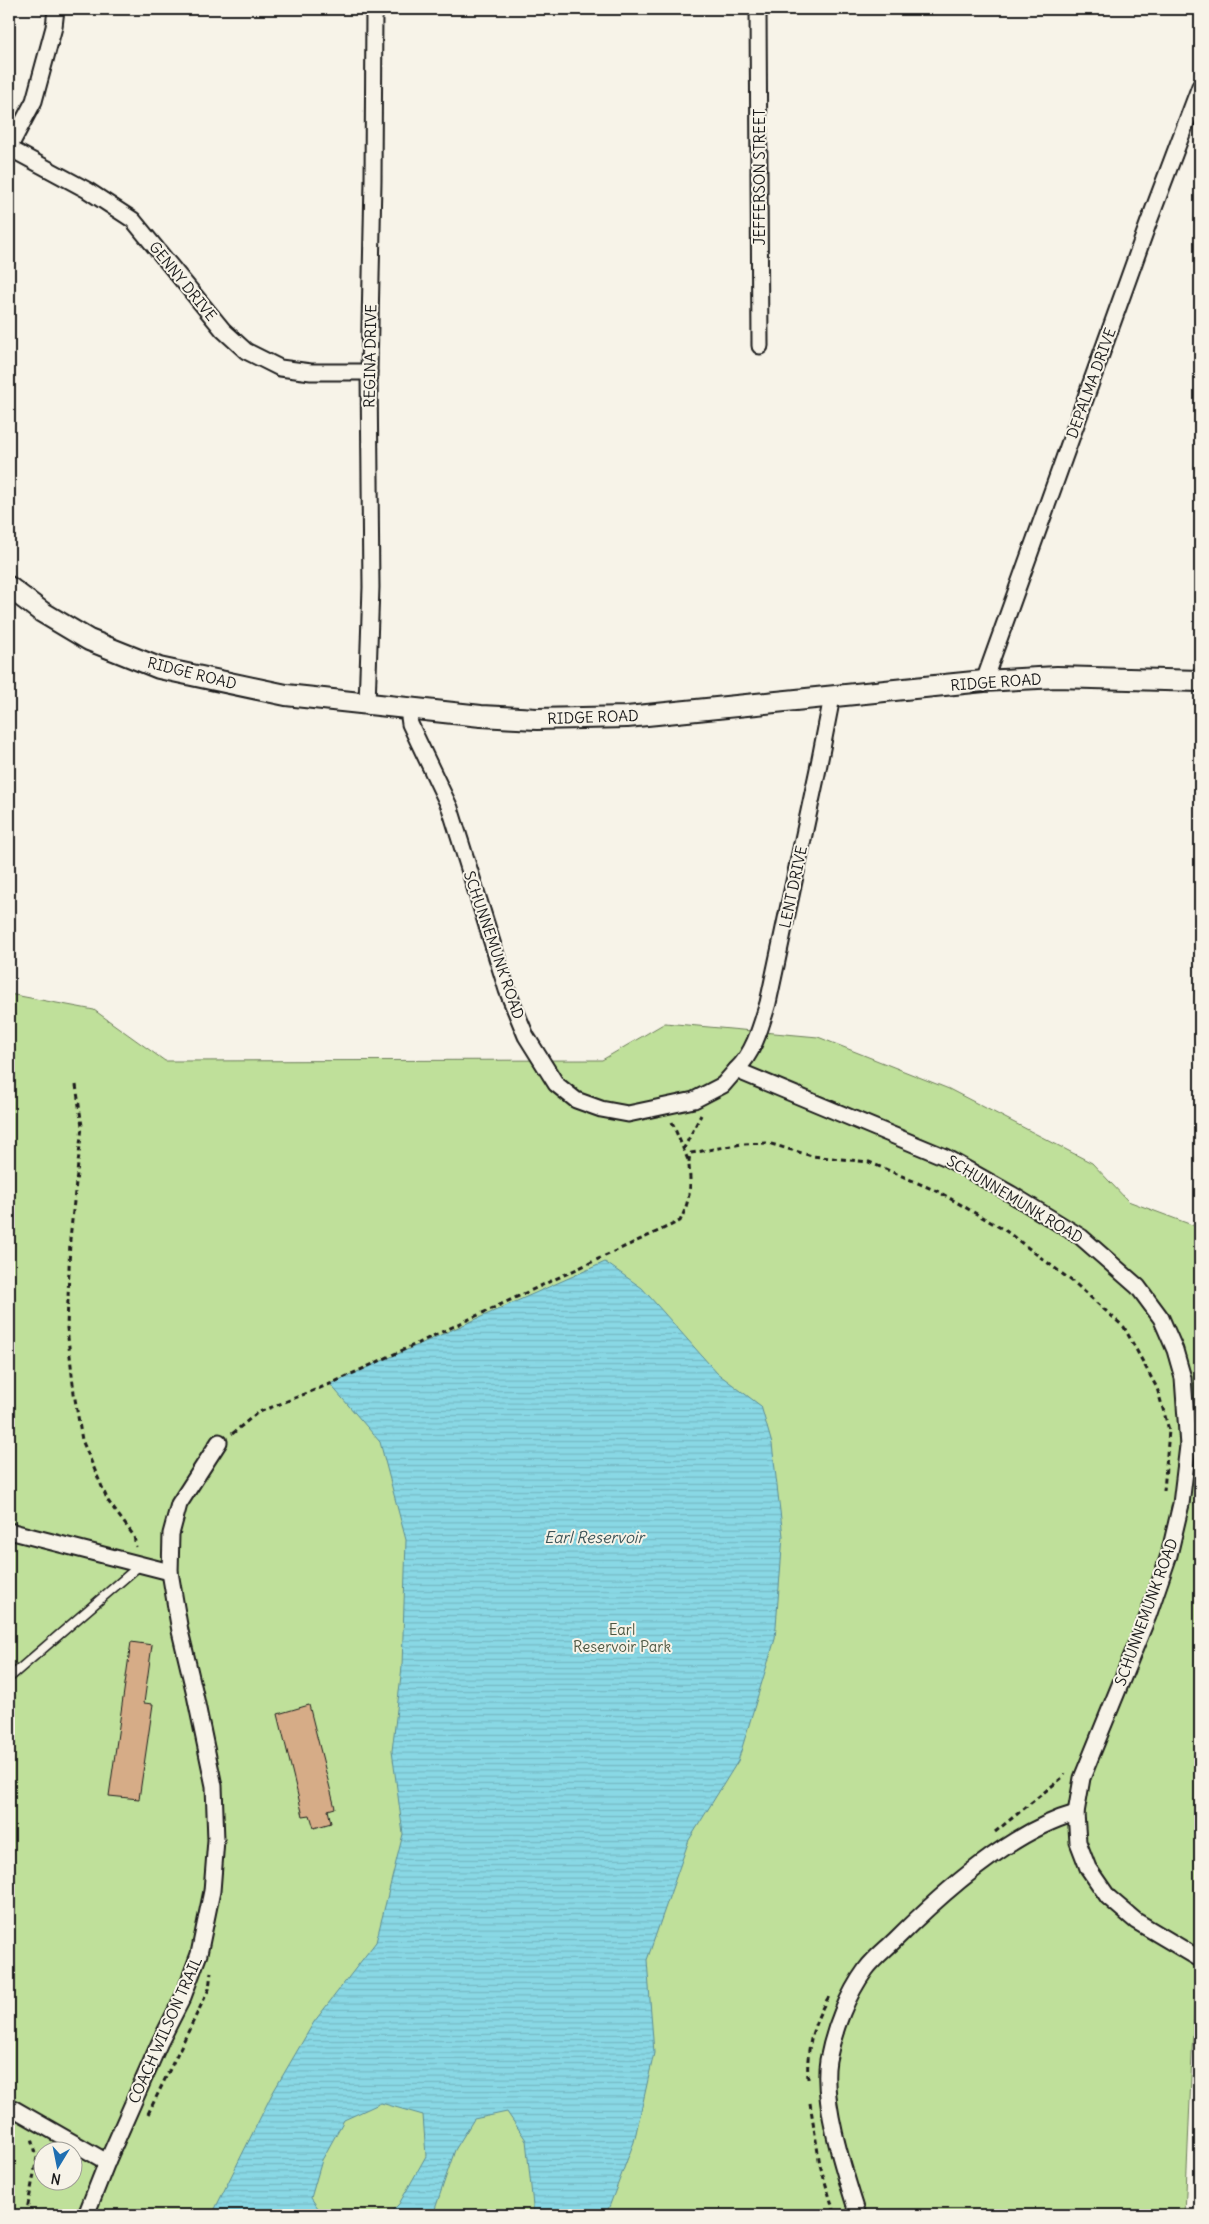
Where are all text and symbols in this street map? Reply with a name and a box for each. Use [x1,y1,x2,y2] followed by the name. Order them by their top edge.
[750,108,769,245] street label: JEFFERSON STREET
[145,237,221,325] street label: GENNY DRIVE
[360,304,380,408] street label: REGINA DRIVE
[1062,325,1120,441] street label: DEPALMA DRIVE
[145,653,239,693] street label: RIDGE ROAD
[950,669,1042,695] street label: RIDGE ROAD
[547,706,639,728] street label: RIDGE ROAD
[775,844,811,930] street label: LENT DRIVE
[460,868,528,1022] street label: SCHUNNEMUNK ROAD
[943,1151,1087,1247] street label: SCHUNNEMUNK ROAD
[544,1527,646,1547] water label: Earl Reservoir
[1110,1536,1182,1688] street label: SCHUNNEMUNK ROAD
[573,1620,671,1656] park label: Earl Reservoir Park
[124,1954,206,2106] street label: COACH WILSON TRAIL
[32,2142,82,2192] north arrow
[49,2169,62,2189] text: N

